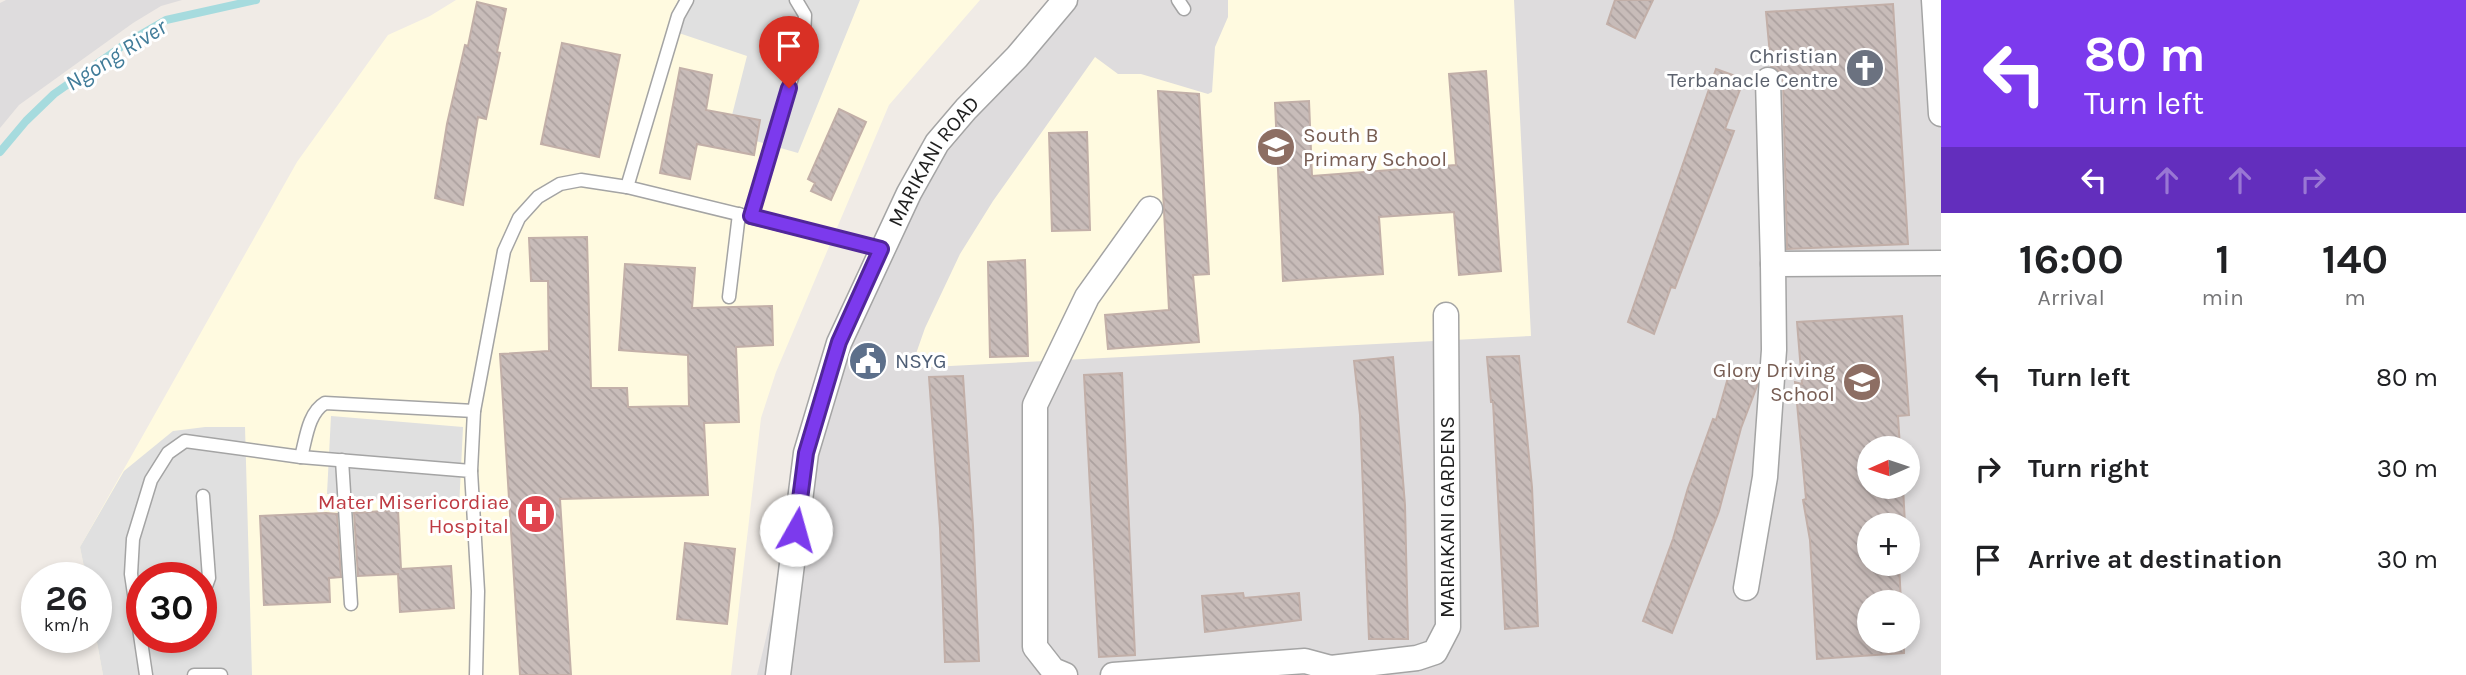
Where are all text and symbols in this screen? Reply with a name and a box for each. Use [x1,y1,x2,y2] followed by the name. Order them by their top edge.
[60,13,172,97] water label: Ngong River
[759,16,819,88] pin
[2084,26,2206,83] text: 80 m
[770,27,808,65] icon: arrive
[1969,28,2060,119] icon: left
[1667,44,1838,92] place label: Christian Terbanacle Centre
[1844,47,1886,89] church icon: Christian Terbanacle Centre
[2084,85,2204,122] text: Turn left
[883,91,984,230] street label: MARIKANI ROAD
[1303,123,1447,171] place label: South B Primary School
[1255,126,1297,168] school or university icon: South B Primary School
[2075,161,2113,199] icon: left
[2148,161,2186,199] icon: ahead
[2221,161,2259,199] icon: ahead
[2294,161,2332,199] icon: right
[2019,234,2124,284] text: 16:00
[2215,234,2230,284] text: 1
[2322,234,2388,284] text: 140
[2038,284,2105,311] text: Arrival
[2202,284,2244,311] text: min
[2344,284,2366,311] text: m
[847,340,889,382] public building icon: NSYG
[895,349,947,373] place label: NSYG
[1713,358,1835,406] place label: Glory Driving School
[1969,359,2007,397] icon: left
[1841,361,1883,403] school or university icon: Glory Driving School
[2028,362,2130,393] text: Turn left
[2376,362,2438,393] text: 80 m
[1435,416,1459,618] street label: MARIAKANI GARDENS
[1857,436,1920,499] north arrow
[1857,436,1920,653] map controls
[1969,450,2007,488] icon: right
[2028,453,2149,484] text: Turn right
[2377,453,2438,484] text: 30 m
[318,490,509,538] place label: Mater Misericordiae Hospital
[515,493,557,535] hospital icon: Mater Misericordiae Hospital
[759,493,833,567] position arrow
[1857,513,1920,576] button: +
[1969,541,2007,579] icon: arrive
[2028,544,2282,575] text: Arrive at destination
[2377,544,2438,575] text: 30 m
[126,562,217,653] speed limit sign: 30
[45,578,88,619] text: 26
[1857,590,1920,653] button: −
[44,614,89,636] text: km/h

